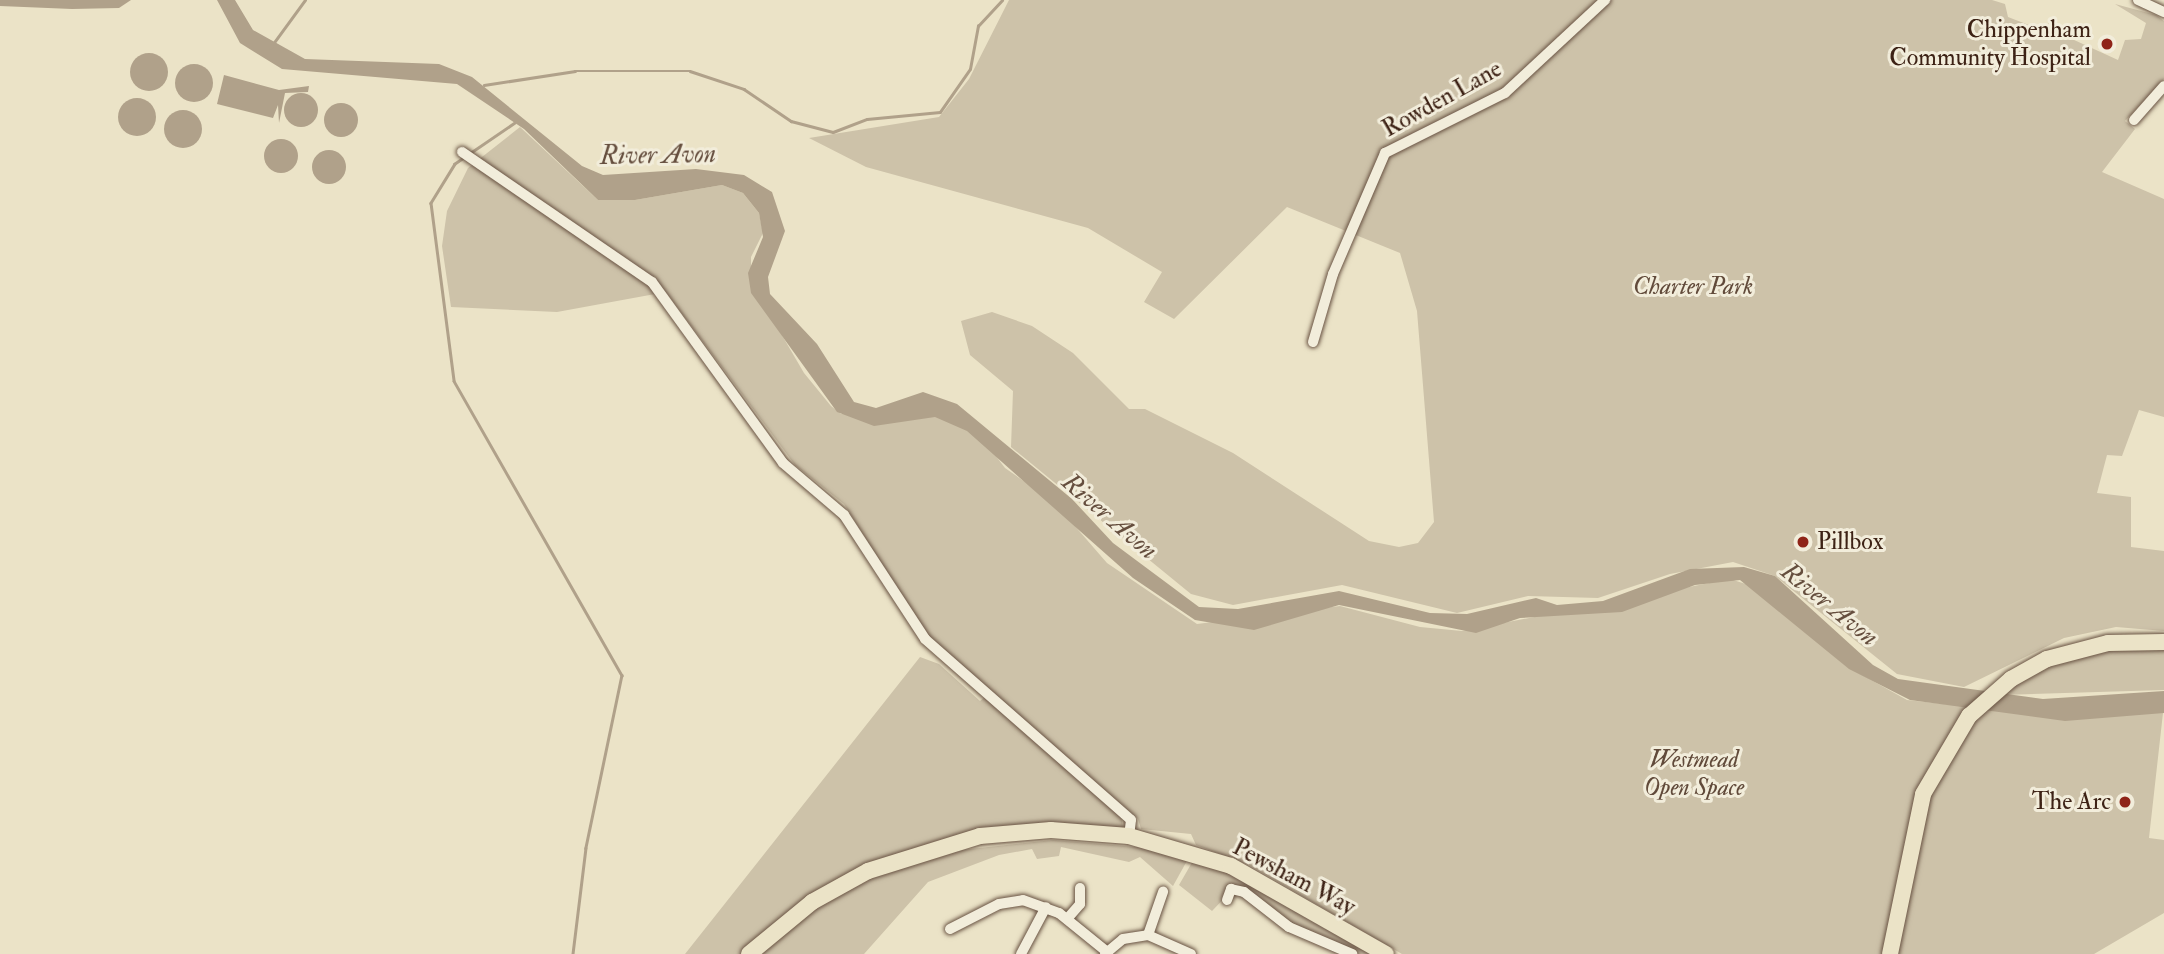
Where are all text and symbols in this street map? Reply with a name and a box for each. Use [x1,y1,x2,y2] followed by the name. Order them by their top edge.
[1889,16,2091,72] place label: Chippenham Community Hospital
[2097,34,2117,54] marker: Chippenham Community Hospital
[1377,54,1507,144] street label: Rowden Lane
[600,139,716,173] water label: River Avon
[1633,273,1753,301] park label: Charter Park
[1055,467,1163,567] water label: River Avon
[1817,528,1883,556] place label: Pillbox
[1795,534,1811,550] marker: Pillbox
[1774,556,1884,654] water label: River Avon
[1644,746,1744,802] park label: Westmead Open Space
[2032,788,2111,816] place label: The Arc
[2117,794,2133,810] marker: The Arc
[1228,833,1360,921] street label: Pewsham Way

